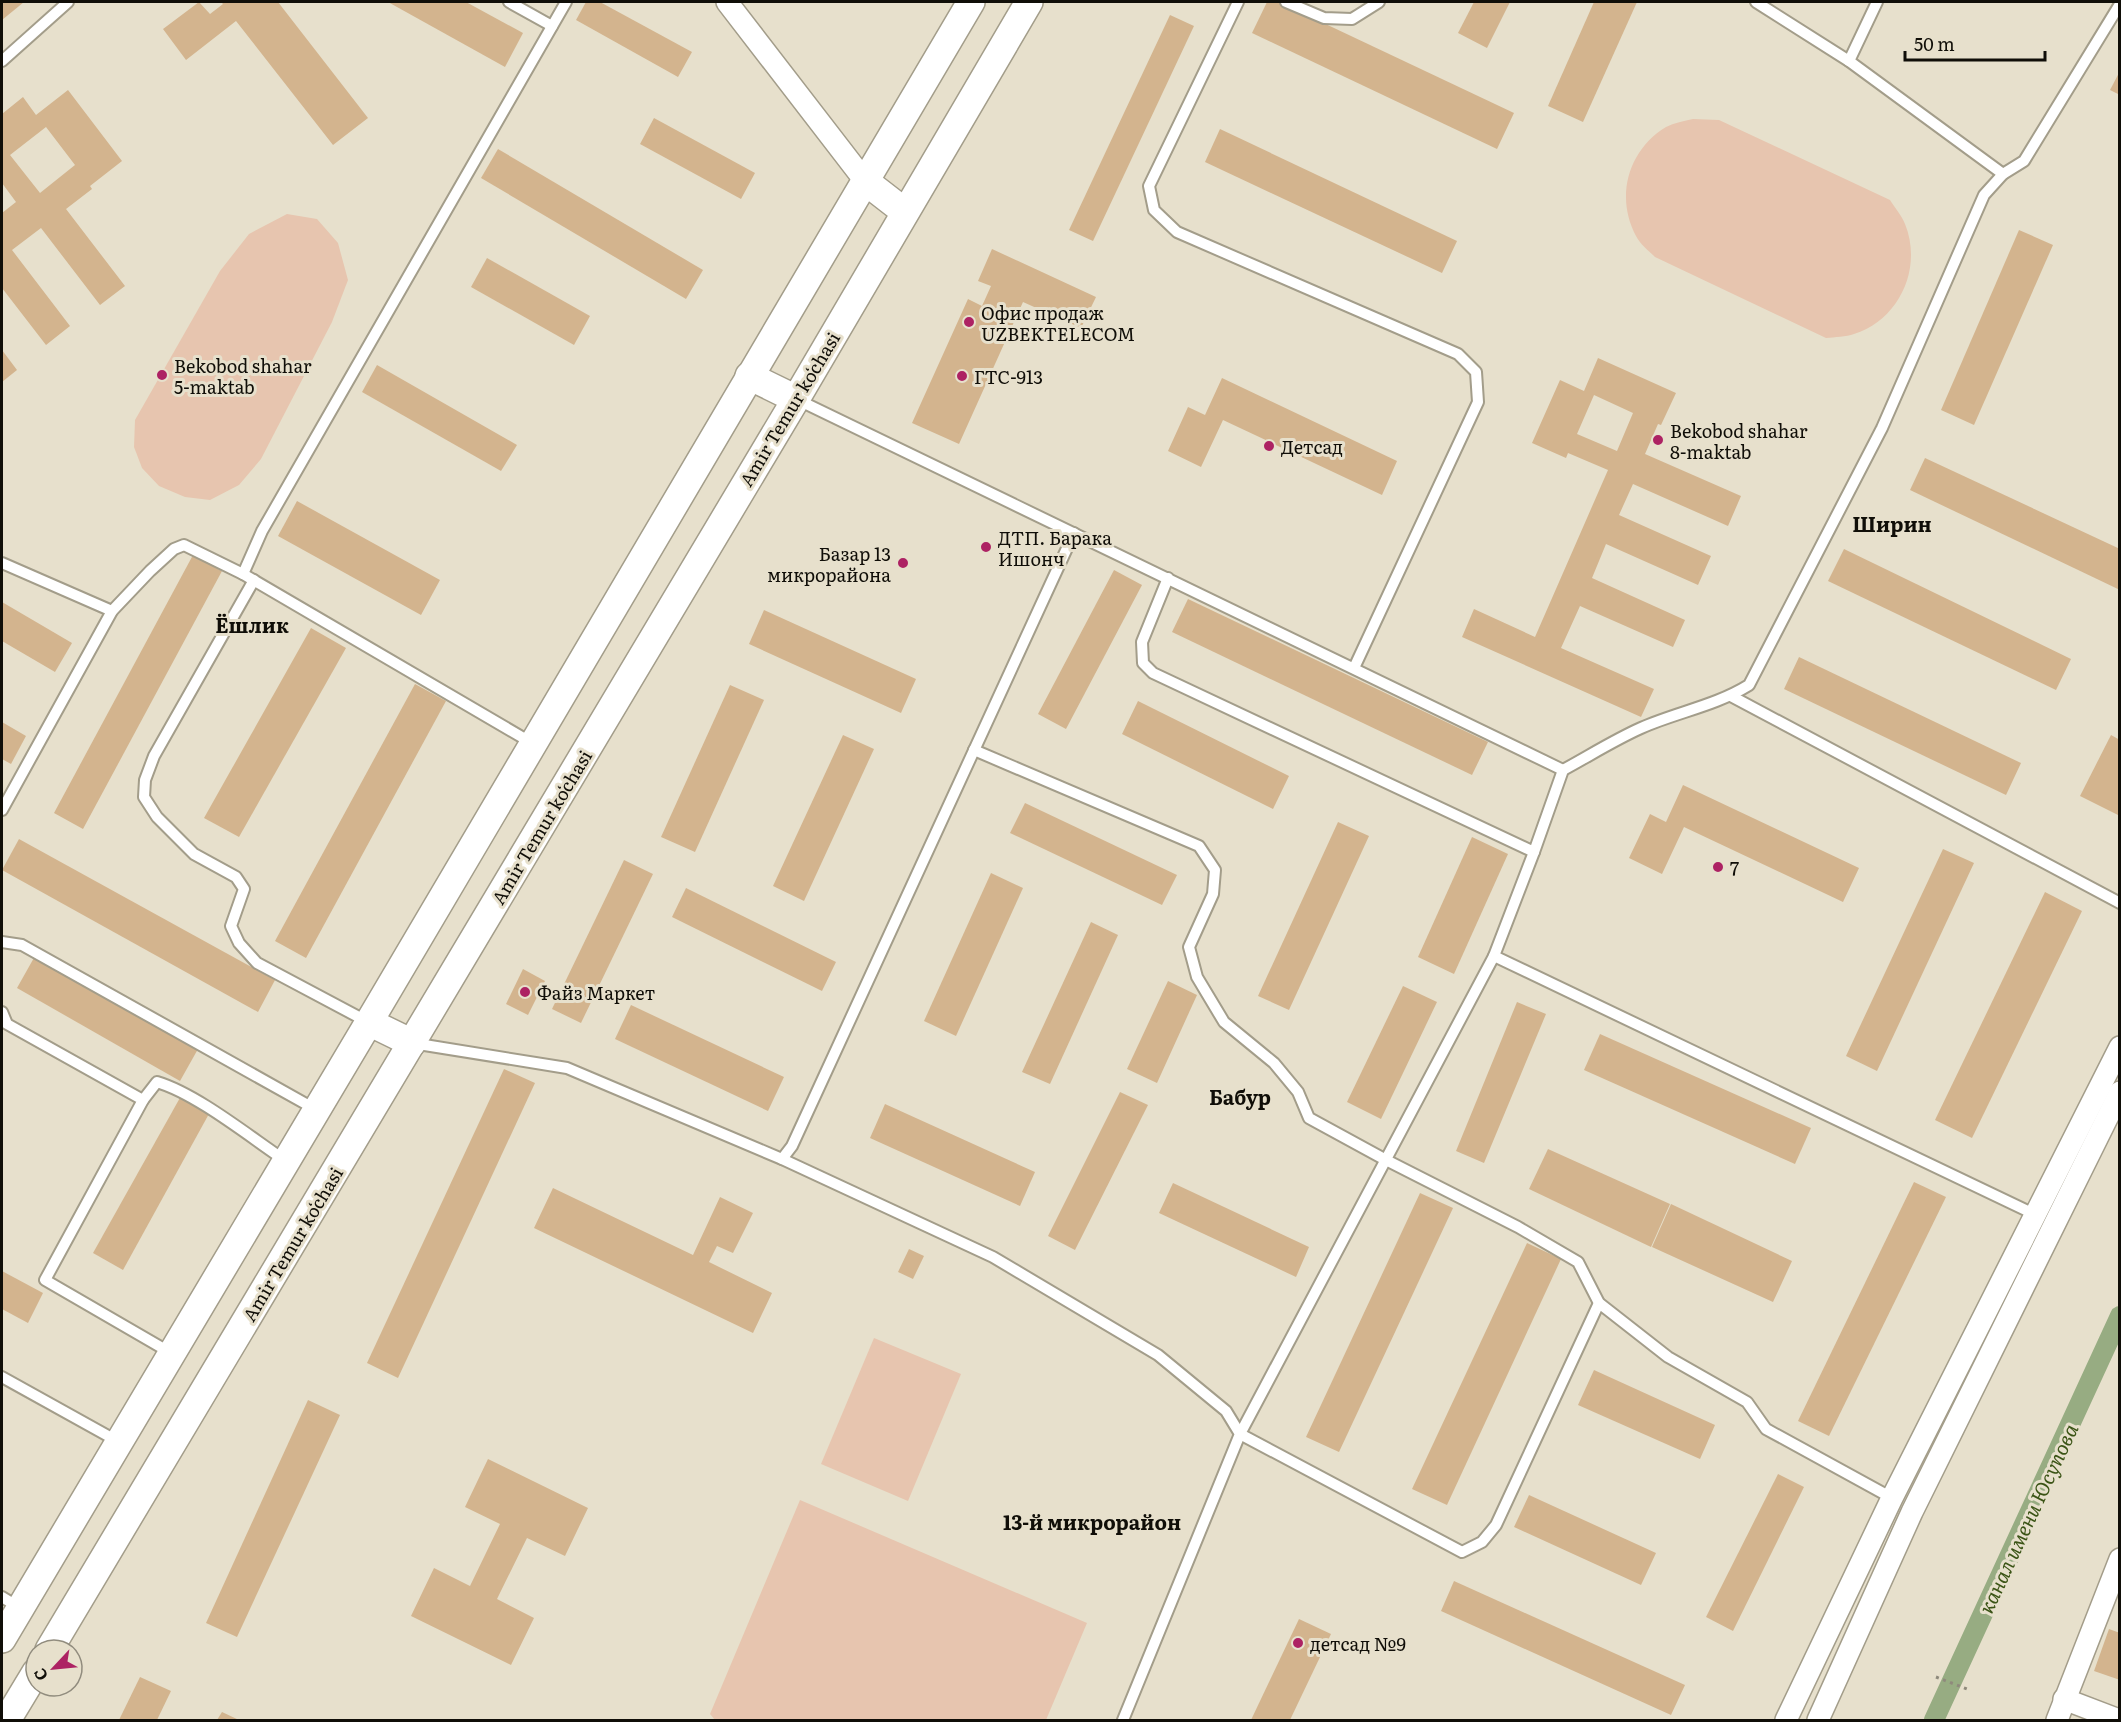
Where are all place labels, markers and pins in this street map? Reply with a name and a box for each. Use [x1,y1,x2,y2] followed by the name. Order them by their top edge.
[981,299,1135,347] place label: Офис продаж UZBEKTELECOM
[962,315,976,329] marker: Офис продаж UZBEKTELECOM
[174,352,312,400] place label: Bekobod shahar 5-maktab
[974,363,1043,390] place label: ГТС-913
[155,368,169,382] marker: Bekobod shahar 5-maktab
[955,369,969,383] marker: ГТС-913
[1670,417,1808,465] place label: Bekobod shahar 8-maktab
[1281,433,1343,460] place label: Детсад
[1651,433,1665,447] marker: Bekobod shahar 8-maktab
[1262,439,1276,453] marker: Детсад
[998,524,1112,572] place label: ДТП. Барака Ишонч
[767,540,891,588] place label: Базар 13 микрорайона
[979,540,993,554] marker: ДТП. Барака Ишонч
[896,556,910,570] marker: Базар 13 микрорайона
[1730,854,1739,881] place label: 7
[1711,860,1725,874] marker: 7
[537,979,655,1006] place label: Файз Маркет
[518,985,532,999] marker: Файз Маркет
[1310,1630,1406,1657] place label: детсад №9
[1291,1636,1305,1650] marker: детсад №9

